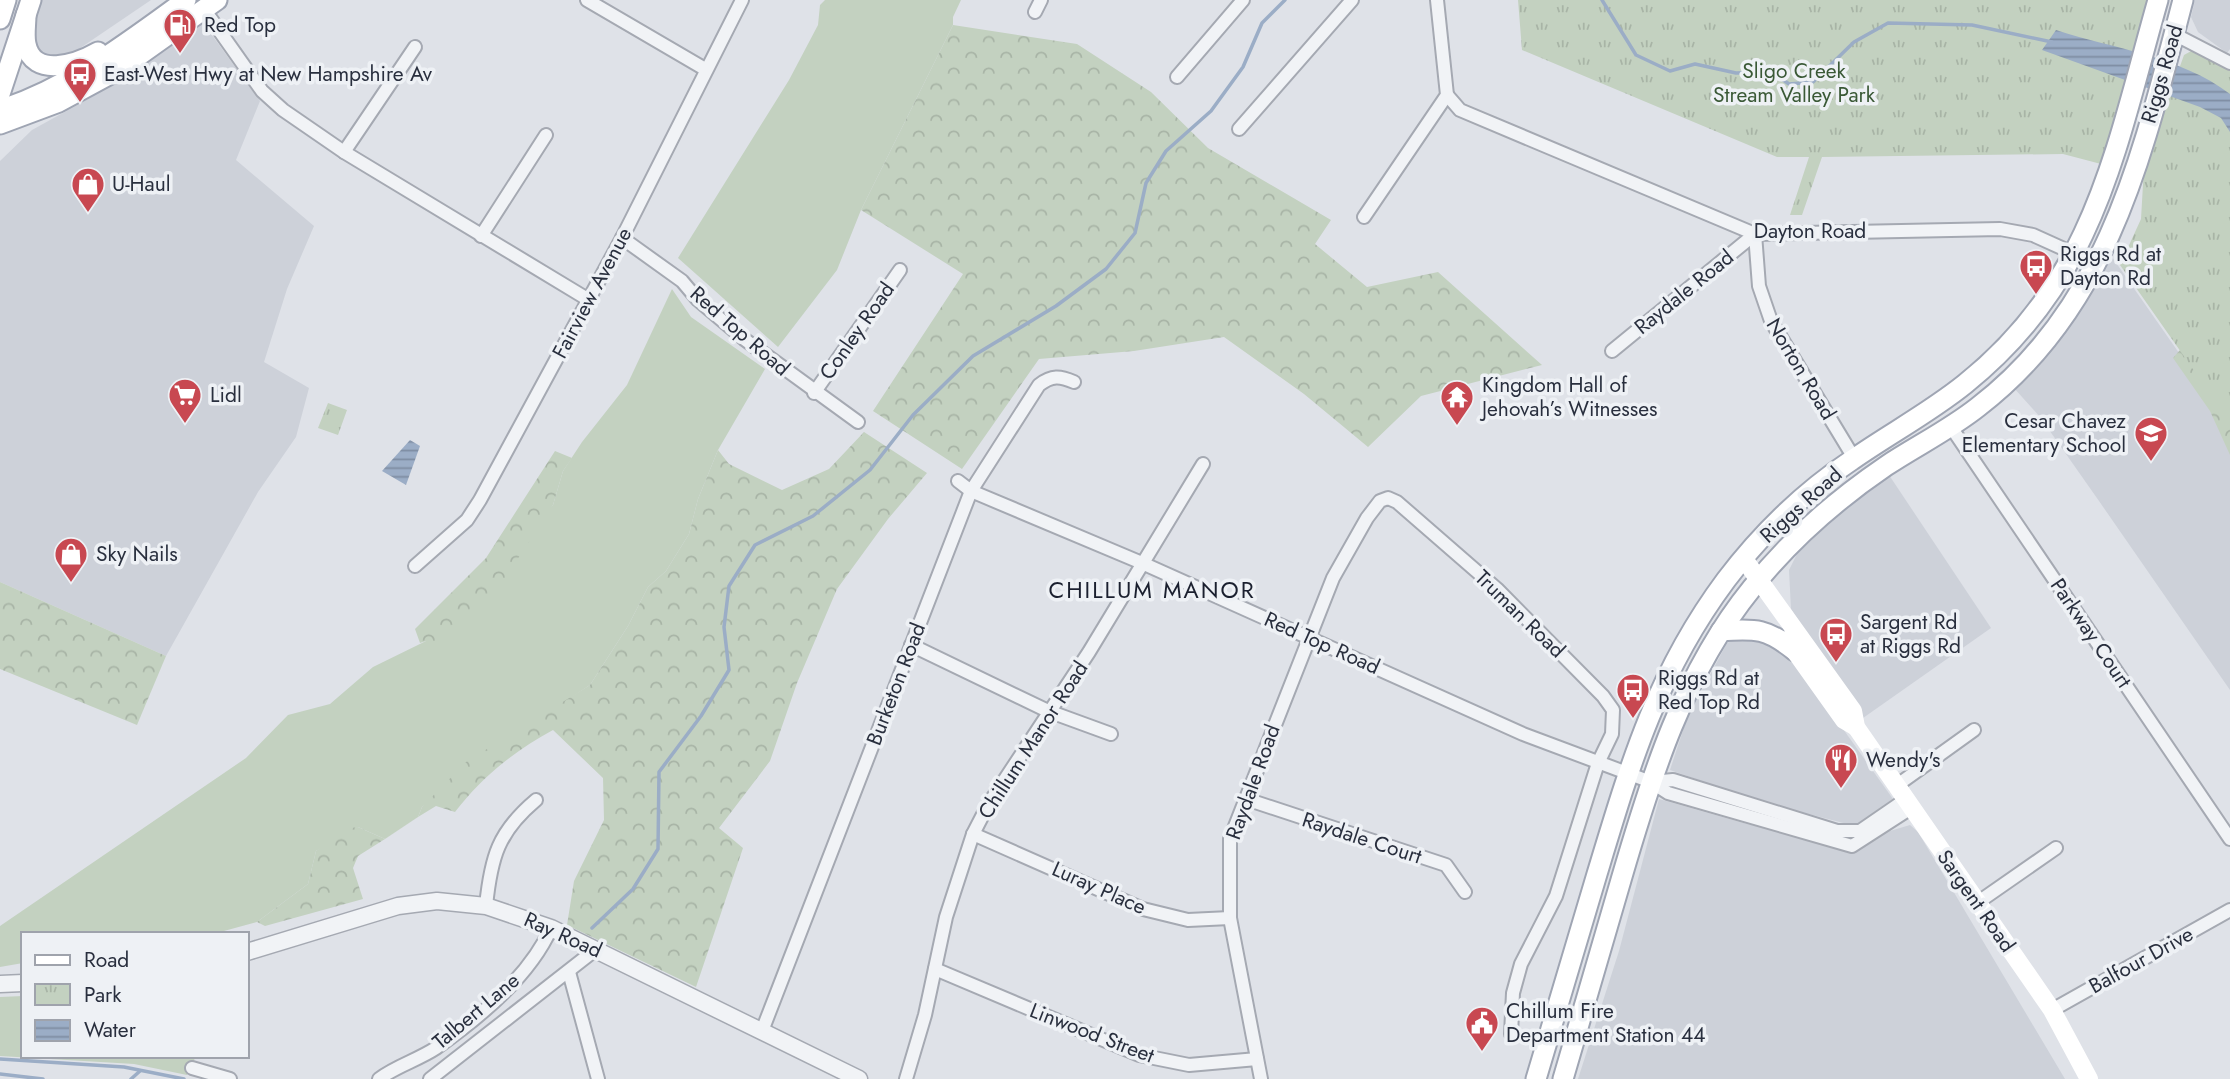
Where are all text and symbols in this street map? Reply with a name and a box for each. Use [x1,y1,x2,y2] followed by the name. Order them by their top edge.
[161,6,199,55] fuel station icon: Red Top
[204,10,276,40] place label: Red Top
[2134,21,2190,127] street label: Riggs Road
[61,55,99,104] bus stop icon: East-West Hwy at New Hampshire Av
[1713,56,1876,110] park label: Sligo Creek Stream Valley Park
[104,59,433,89] place label: East-West Hwy at New Hampshire Av
[69,165,107,214] shop icon: U-Haul
[112,169,171,199] place label: U-Haul
[1754,216,1866,246] street label: Dayton Road
[545,222,639,364] street label: Fairview Avenue
[2060,239,2161,293] place label: Riggs Rd at Dayton Rd
[1628,242,1740,342] street label: Raydale Road
[2017,247,2055,296] bus stop icon: Riggs Rd at Dayton Rd
[812,276,902,386] street label: Conley Road
[684,279,796,383] street label: Red Top Road
[1759,312,1843,426] street label: Norton Road
[1479,370,1658,424] place label: Kingdom Hall of Jehovah’s Witnesses
[166,376,204,425] supermarket icon: Lidl
[1438,378,1476,427] temple icon: Kingdom Hall of Jehovah’s Witnesses
[210,380,242,410] place label: Lidl
[1962,406,2126,460] place label: Cesar Chavez Elementary School
[2132,414,2170,463] school or university icon: Cesar Chavez Elementary School
[1753,460,1849,550] street label: Riggs Road
[52,535,90,584] shop icon: Sky Nails
[96,539,178,569] place label: Sky Nails
[1468,563,1572,665] street label: Truman Road
[2043,572,2139,694] street label: Parkway Court
[1048,573,1256,607] district label: CHILLUM MANOR
[1259,604,1385,682] street label: Red Top Road
[1860,607,1961,661] place label: Sargent Rd at Riggs Rd
[1817,615,1855,664] bus stop icon: Sargent Rd at Riggs Rd
[859,618,933,750] street label: Burketon Road
[971,655,1095,825] street label: Chillum Manor Road
[1658,663,1760,717] place label: Riggs Rd at Red Top Rd
[1614,671,1652,720] bus stop icon: Riggs Rd at Red Top Rd
[1218,720,1288,844] street label: Raydale Road
[1822,741,1860,790] restaurant icon: Wendy's
[1866,745,1941,775] place label: Wendy's
[1298,805,1426,871] street label: Raydale Court
[1930,844,2022,958] street label: Sargent Road
[1047,854,1151,922] street label: Luray Place
[519,904,607,966] street label: Ray Road
[2083,919,2199,1001] street label: Balfour Drive
[21,932,248,1058] legend
[84,945,129,975] text: Road
[426,966,526,1056] street label: Talbert Lane
[84,980,122,1010] text: Park
[1025,996,1159,1070] street label: Linwood Street
[1506,996,1705,1050] place label: Chillum Fire Department Station 44
[1463,1004,1501,1053] public building icon: Chillum Fire Department Station 44
[84,1015,137,1045] text: Water

